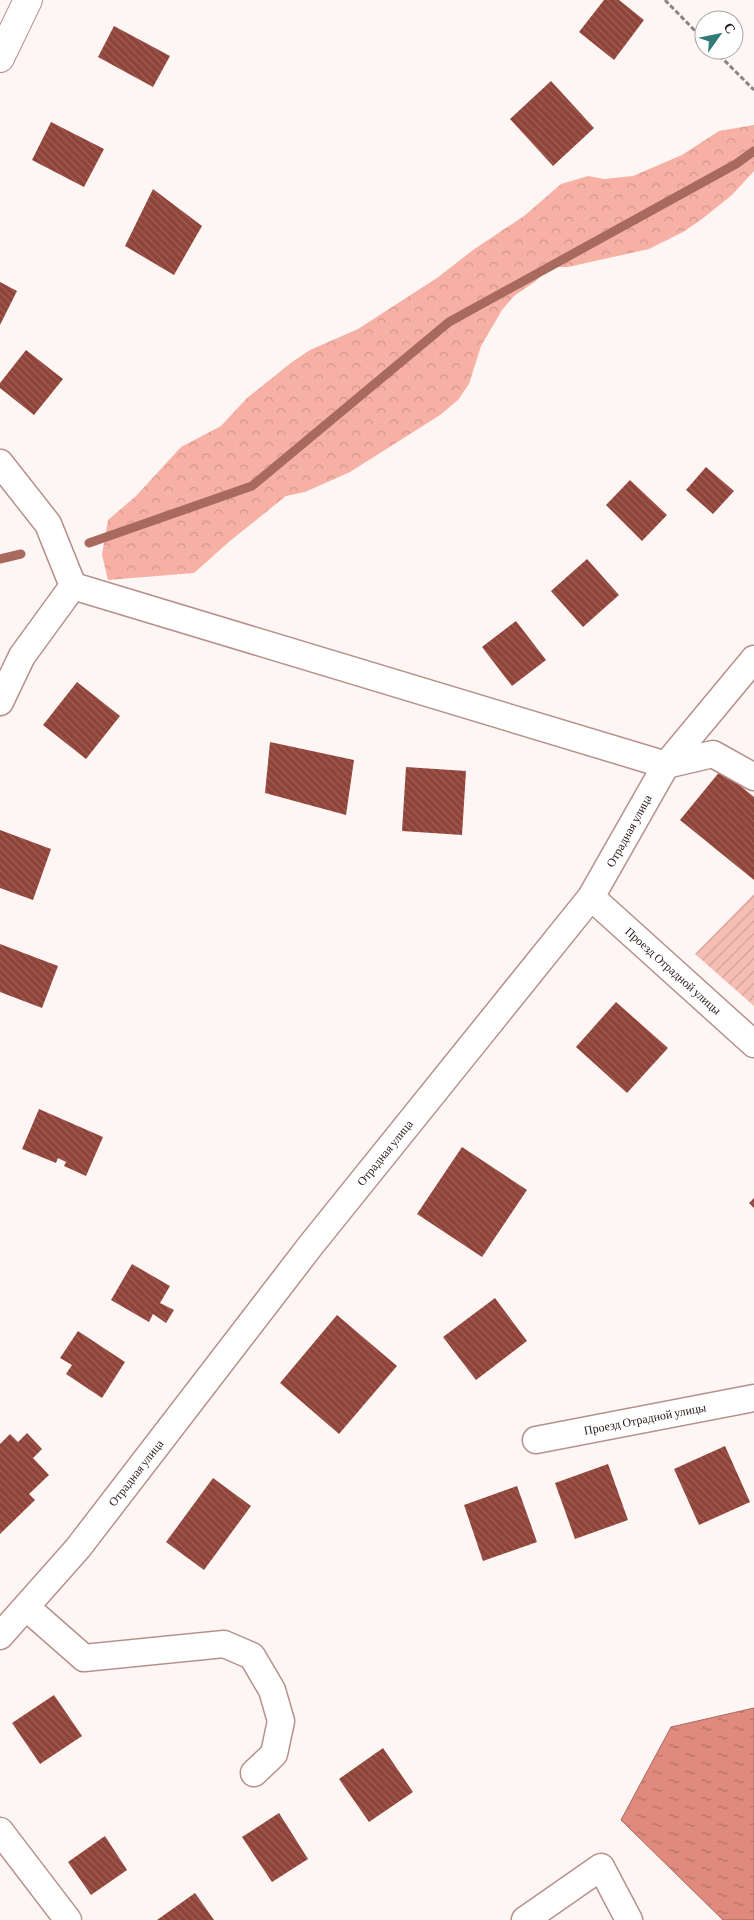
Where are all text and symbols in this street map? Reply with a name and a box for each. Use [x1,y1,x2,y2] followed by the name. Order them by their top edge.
[694,10,744,60] north arrow
[720,19,739,37] text: С
[603,792,655,870] street label: Отрадная улица
[622,924,724,1018] street label: Проезд Отрадной улицы
[354,1117,416,1189] street label: Отрадная улица
[583,1400,707,1438] street label: Проезд Отрадной улицы
[106,1436,167,1509] street label: Отрадная улица

